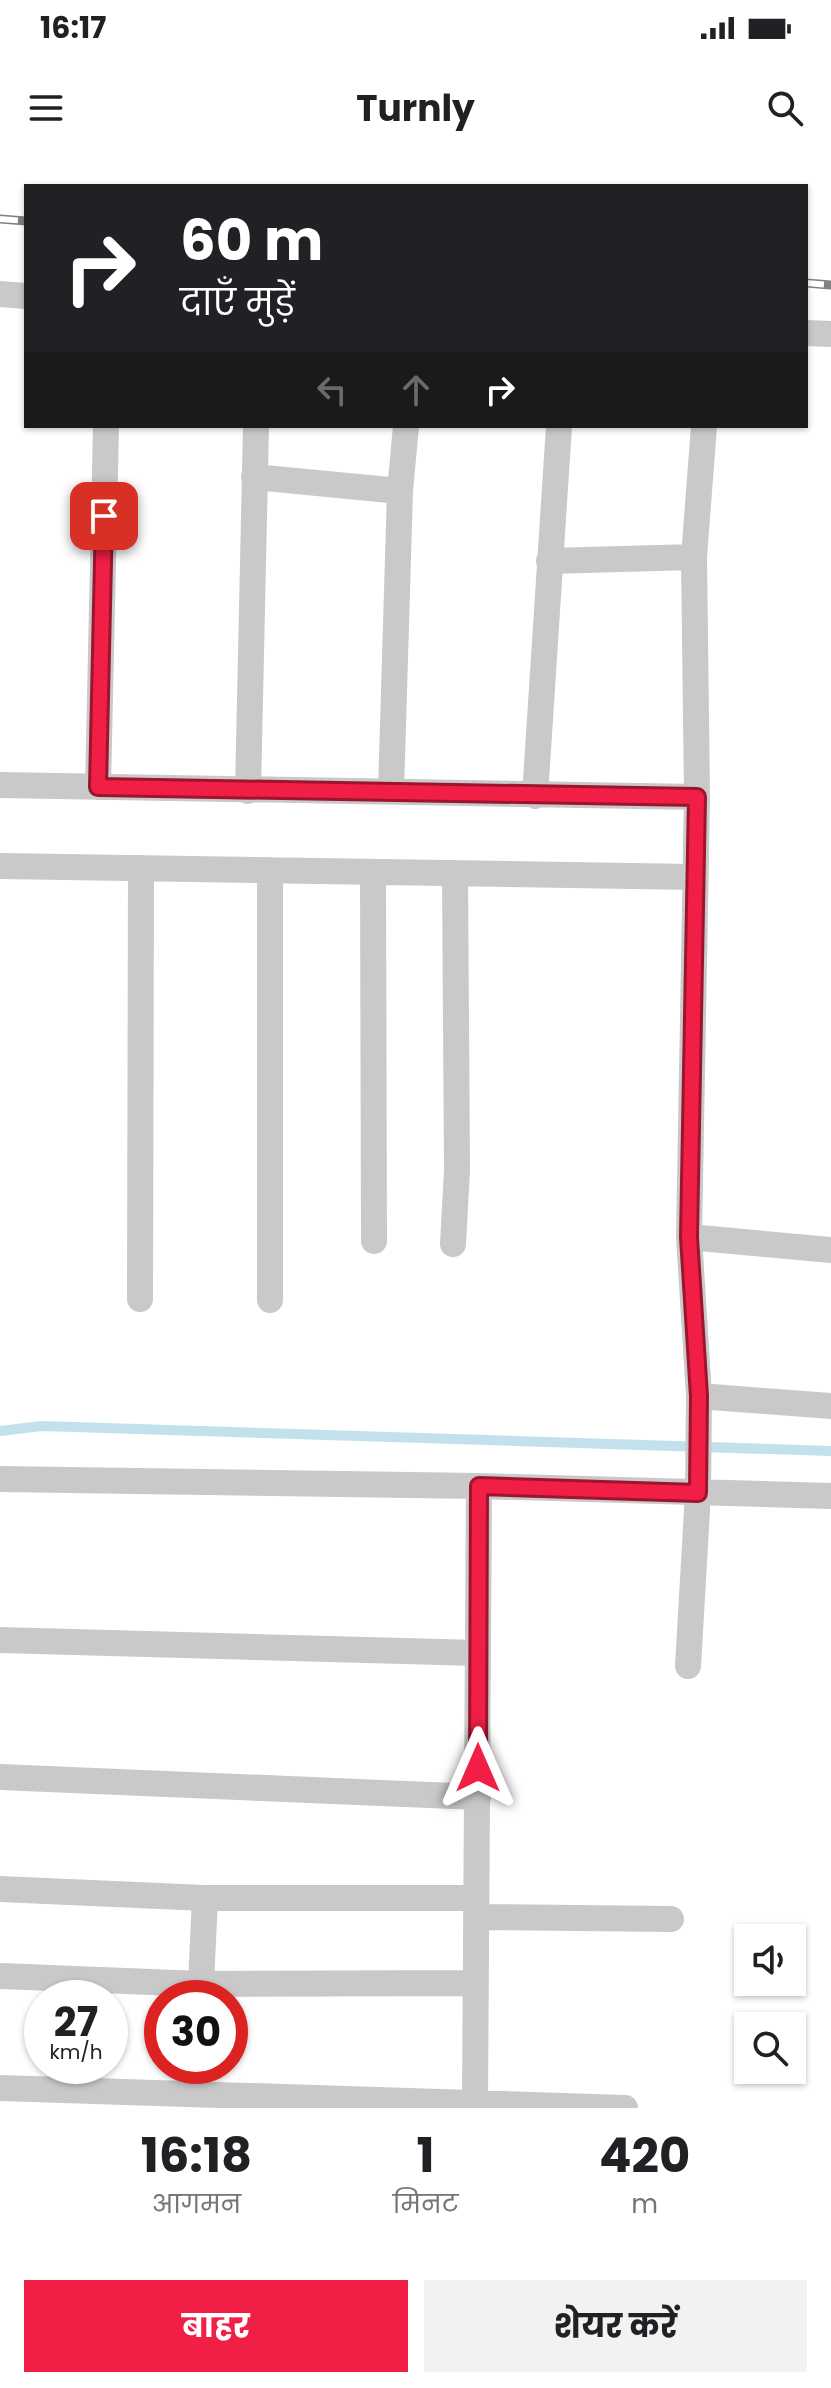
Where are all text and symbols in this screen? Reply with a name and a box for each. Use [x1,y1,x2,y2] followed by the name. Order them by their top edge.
[40,6,106,49] text: 16:17
[356,83,475,134] text: Turnly
[24,86,68,130] icon: menu
[763,86,807,130] icon: search
[180,201,323,280] text: 60 m
[48,216,152,320] icon: right
[180,277,295,328] text: दाएँ मुड़ें
[310,368,354,412] icon: left
[394,368,438,412] icon: ahead
[478,368,522,412] icon: right
[70,482,138,550] pin
[82,494,126,538] icon: arrive
[436,1726,520,1810] position arrow
[734,1924,806,2084] map controls
[734,1924,806,1996] button: sound
[144,1980,248,2084] speed limit sign: 30
[54,1994,98,2050] text: 27
[734,2012,806,2084] button: search
[49,2038,103,2066] text: km/h
[141,2122,252,2189] text: 16:18
[417,2122,435,2189] text: 1
[599,2122,690,2189] text: 420
[152,2186,241,2222] text: आगमन
[393,2186,458,2222] text: मिनट
[631,2186,658,2222] text: m
[24,2280,408,2372] button: बाहर
[424,2280,807,2372] button: शेयर करें

